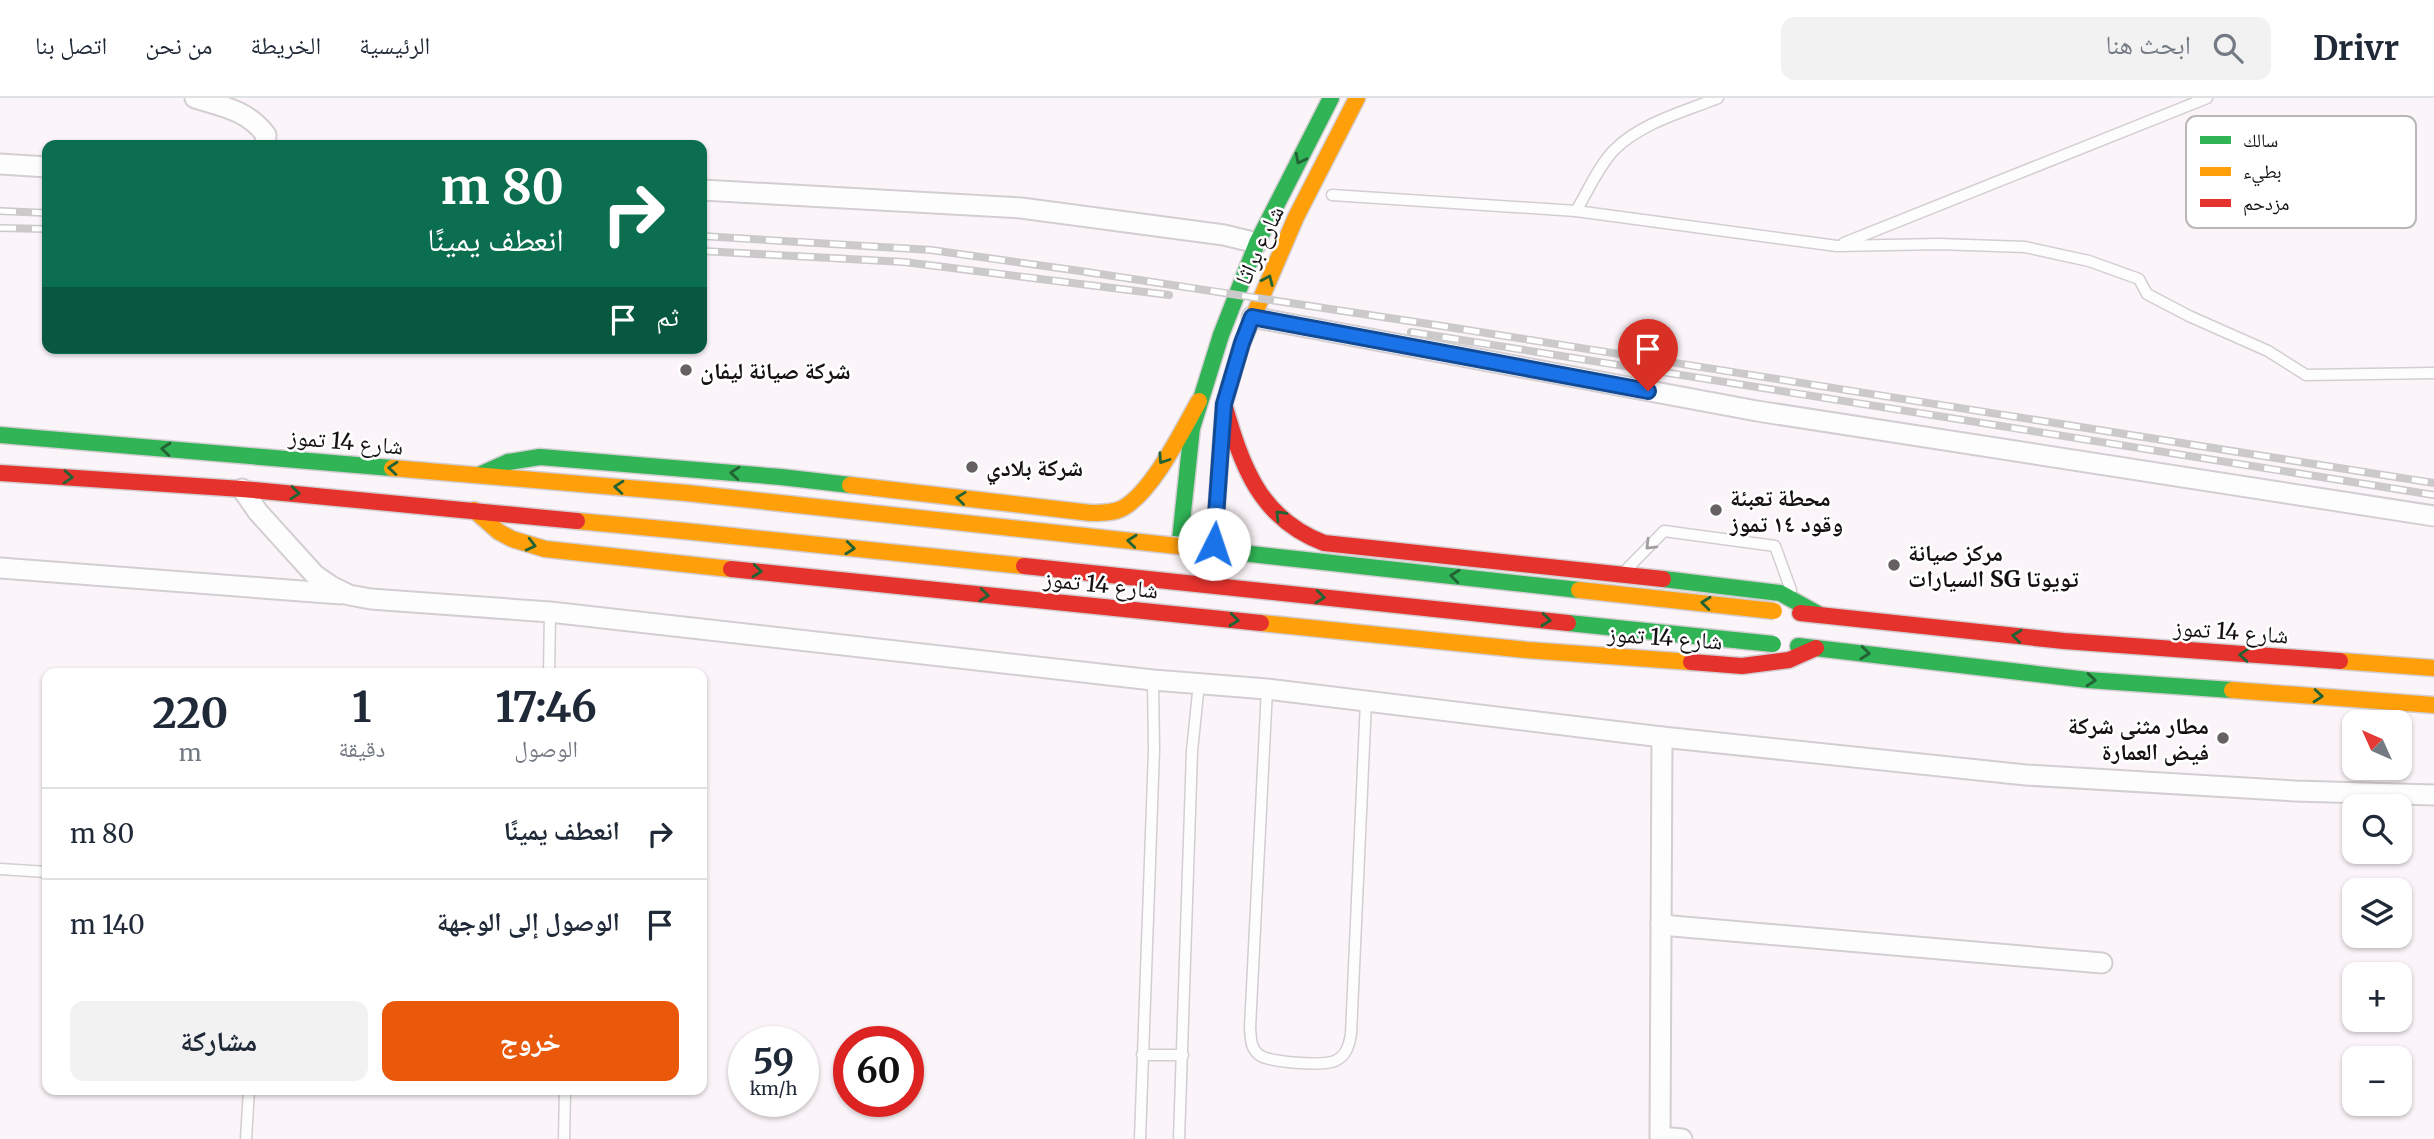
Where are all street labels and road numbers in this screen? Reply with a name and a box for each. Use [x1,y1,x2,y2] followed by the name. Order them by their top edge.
[1228,201,1291,290] street label: شارع براثا
[286,421,405,461] street label: شارع 14 تموز
[1041,563,1160,605] street label: شارع 14 تموز
[2172,612,2289,650] street label: شارع 14 تموز
[1606,618,1723,656] street label: شارع 14 تموز

